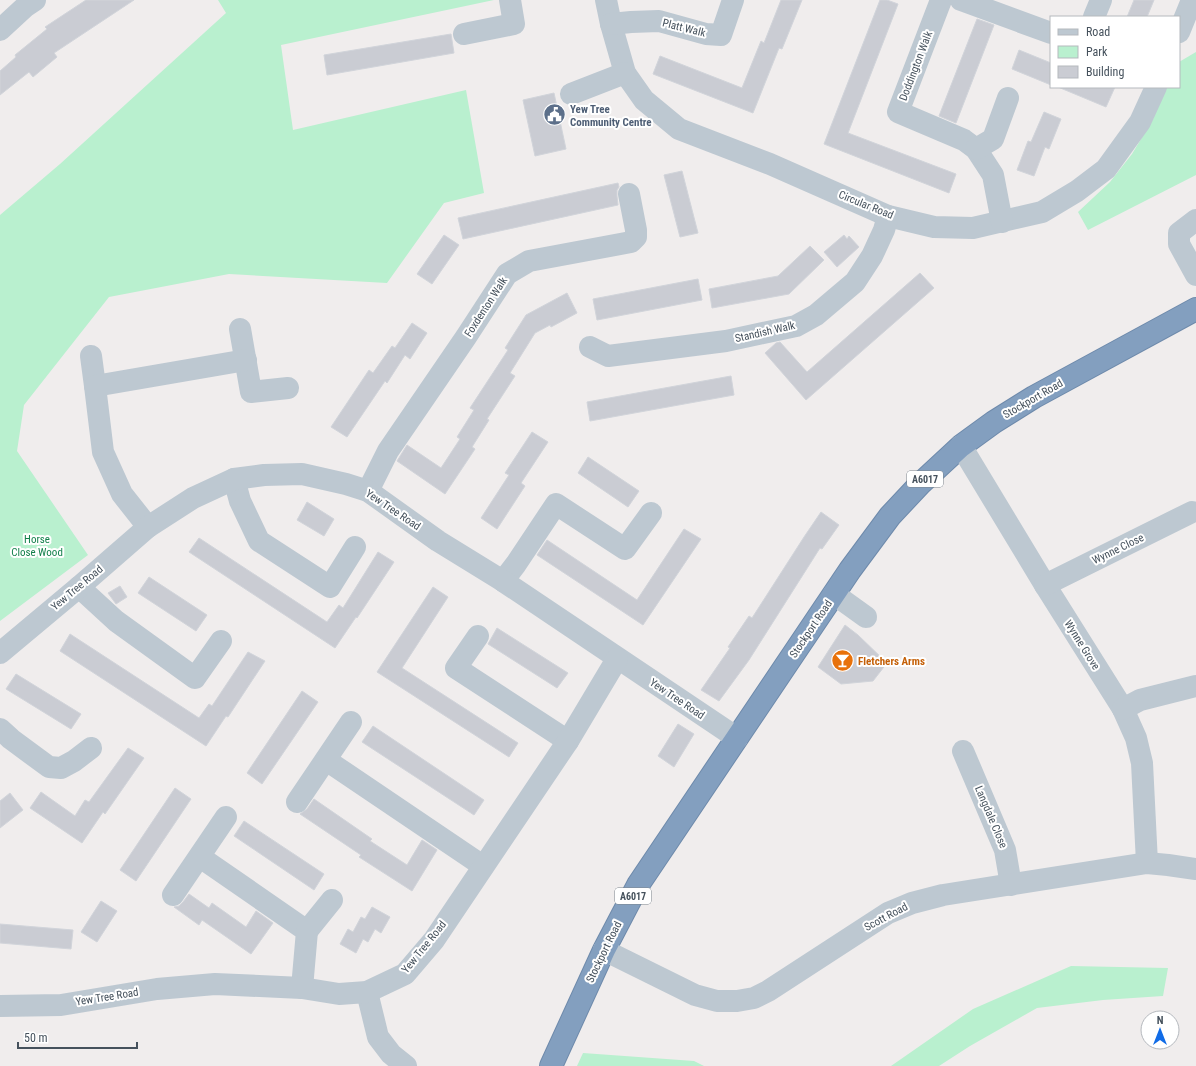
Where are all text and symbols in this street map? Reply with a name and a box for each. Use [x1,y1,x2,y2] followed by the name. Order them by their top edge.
[661,16,707,40] street label: Platt Walk
[1050,16,1180,88] legend
[1086,25,1110,39] text: Road
[897,29,935,103] street label: Doddington Walk
[1086,45,1108,59] text: Park
[1086,65,1124,79] text: Building
[542,102,568,128] public building icon: Yew Tree Community Centre
[570,103,652,129] place label: Yew Tree Community Centre
[837,188,895,222] street label: Circular Road
[462,275,510,339] street label: Foxdenton Walk
[734,319,796,345] street label: Standish Walk
[1001,377,1065,421] street label: Stockport Road
[907,471,943,487] road number: A6017
[363,487,423,533] street label: Yew Tree Road
[1090,531,1146,567] street label: Wynne Close
[11,533,63,559] park label: Horse Close Wood
[48,563,106,613] street label: Yew Tree Road
[787,598,835,660] street label: Stockport Road
[1062,618,1102,672] street label: Wynne Grove
[830,648,856,674] bar icon: Fletchers Arms
[858,655,925,668] place label: Fletchers Arms
[647,676,707,722] street label: Yew Tree Road
[972,784,1010,850] street label: Langdale Close
[615,888,651,904] road number: A6017
[862,900,910,934] street label: Scott Road
[399,918,449,976] street label: Yew Tree Road
[584,919,624,985] street label: Stockport Road
[75,986,139,1008] street label: Yew Tree Road
[1140,1010,1180,1050] north arrow
[1157,1014,1164,1027] text: N
[18,1024,137,1050] scale bar
[24,1031,48,1045] text: 50 m

